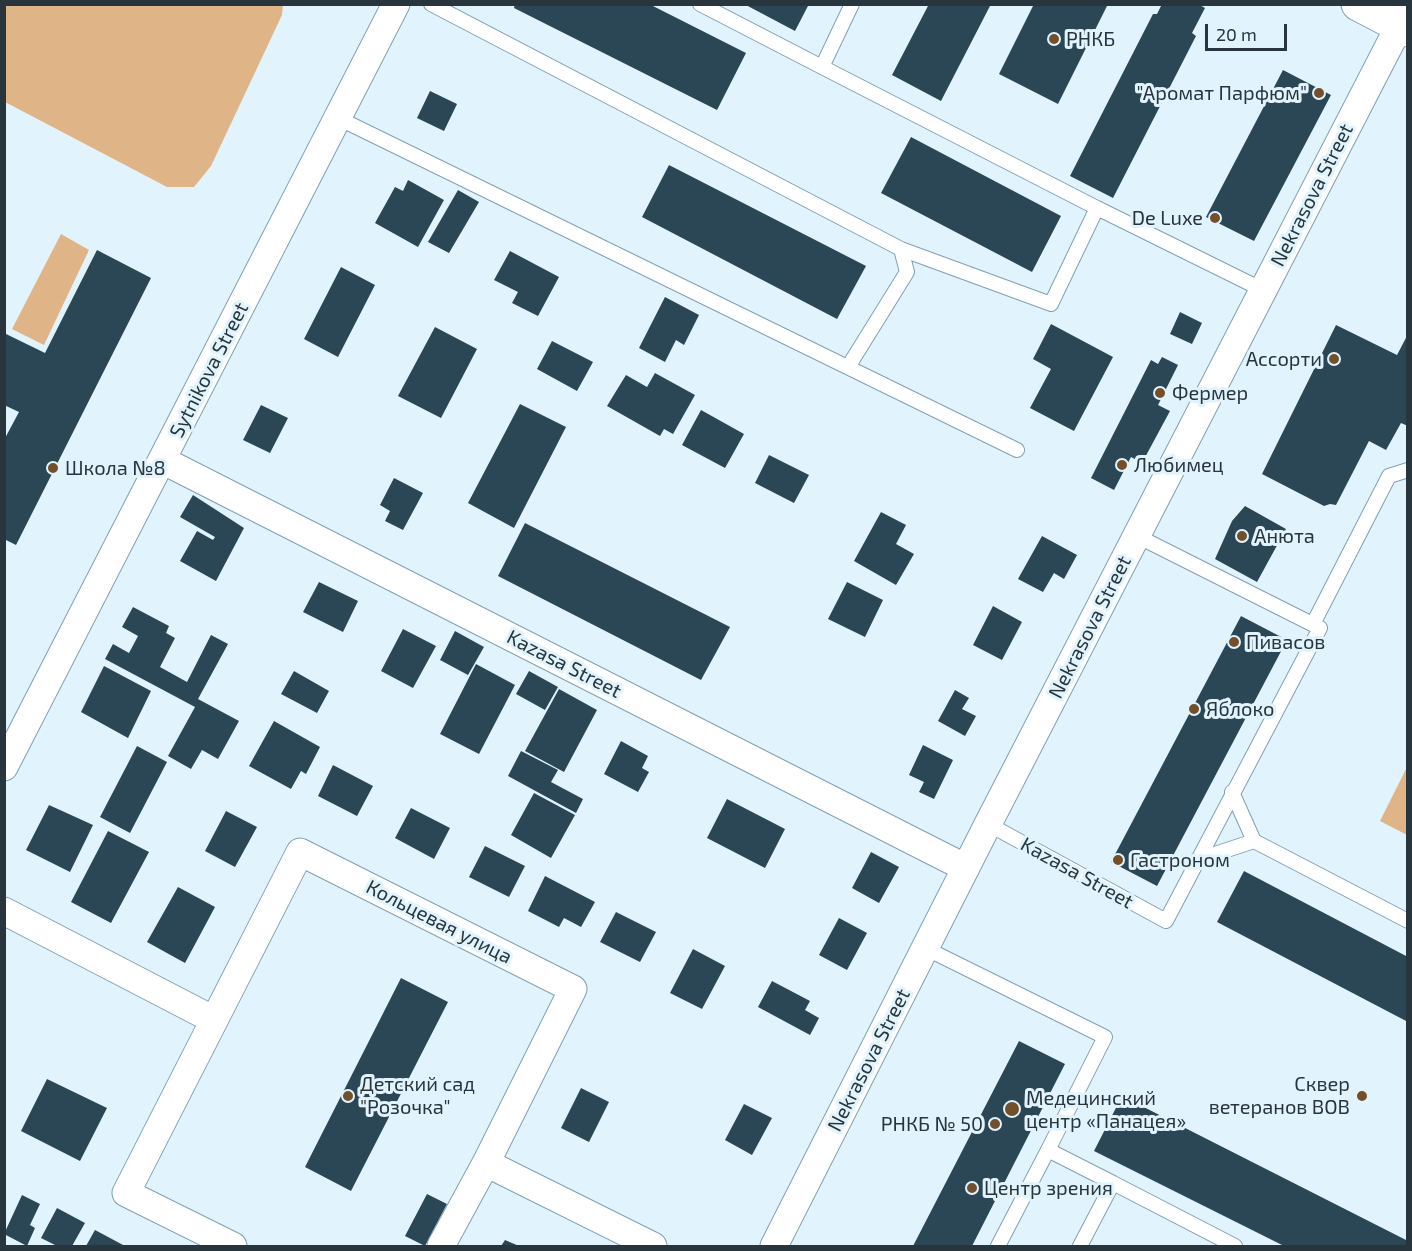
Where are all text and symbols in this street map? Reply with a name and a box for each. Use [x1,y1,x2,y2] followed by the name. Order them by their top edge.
[1208,12,1290,50] scale bar
[1216,23,1257,45] text: 20 m
[1066,27,1115,51] place label: РНКБ
[1047,32,1061,46] marker: РНКБ
[1137,81,1307,105] place label: "Аромат Парфюм"
[1312,86,1326,100] marker: "Аромат Парфюм"
[1266,120,1358,270] street label: Nekrasova Street
[1132,206,1203,230] place label: De Luxe
[1208,211,1222,225] marker: De Luxe
[165,298,253,442] street label: Sytnikova Street
[1246,347,1322,371] place label: Ассорти
[1327,352,1341,366] marker: Ассорти
[1172,381,1248,405] place label: Фермер
[1153,386,1167,400] marker: Фермер
[1134,453,1224,477] place label: Любимец
[65,456,166,480] place label: Школа №8
[1115,458,1129,472] marker: Любимец
[46,461,60,475] marker: Школа №8
[1254,524,1315,548] place label: Анюта
[1235,529,1249,543] marker: Анюта
[1044,552,1136,702] street label: Nekrasova Street
[503,625,625,703] street label: Kazasa Street
[1246,630,1325,654] place label: Пивасов
[1227,635,1241,649] marker: Пивасов
[1206,697,1274,721] place label: Яблоко
[1187,702,1201,716] marker: Яблоко
[1016,832,1138,914] street label: Kazasa Street
[1130,848,1230,872] place label: Гастроном
[1111,853,1125,867] marker: Гастроном
[362,875,516,969] street label: Кольцевая улица
[823,985,915,1135] street label: Nekrasova Street
[360,1072,475,1119] place label: Детский сад "Розочка"
[1209,1072,1350,1119] place label: Сквер ветеранов ВОВ
[1026,1086,1186,1133] place label: Медецинский центр «Панацея»
[341,1089,355,1103] marker: Детский сад "Розочка"
[1355,1089,1369,1103] marker: Сквер ветеранов ВОВ
[1003,1100,1021,1118] marker: Медецинский центр «Панацея»
[881,1112,983,1136] place label: РНКБ № 50
[988,1117,1002,1131] marker: РНКБ № 50
[984,1176,1113,1200] place label: Центр зрения
[965,1181,979,1195] marker: Центр зрения

